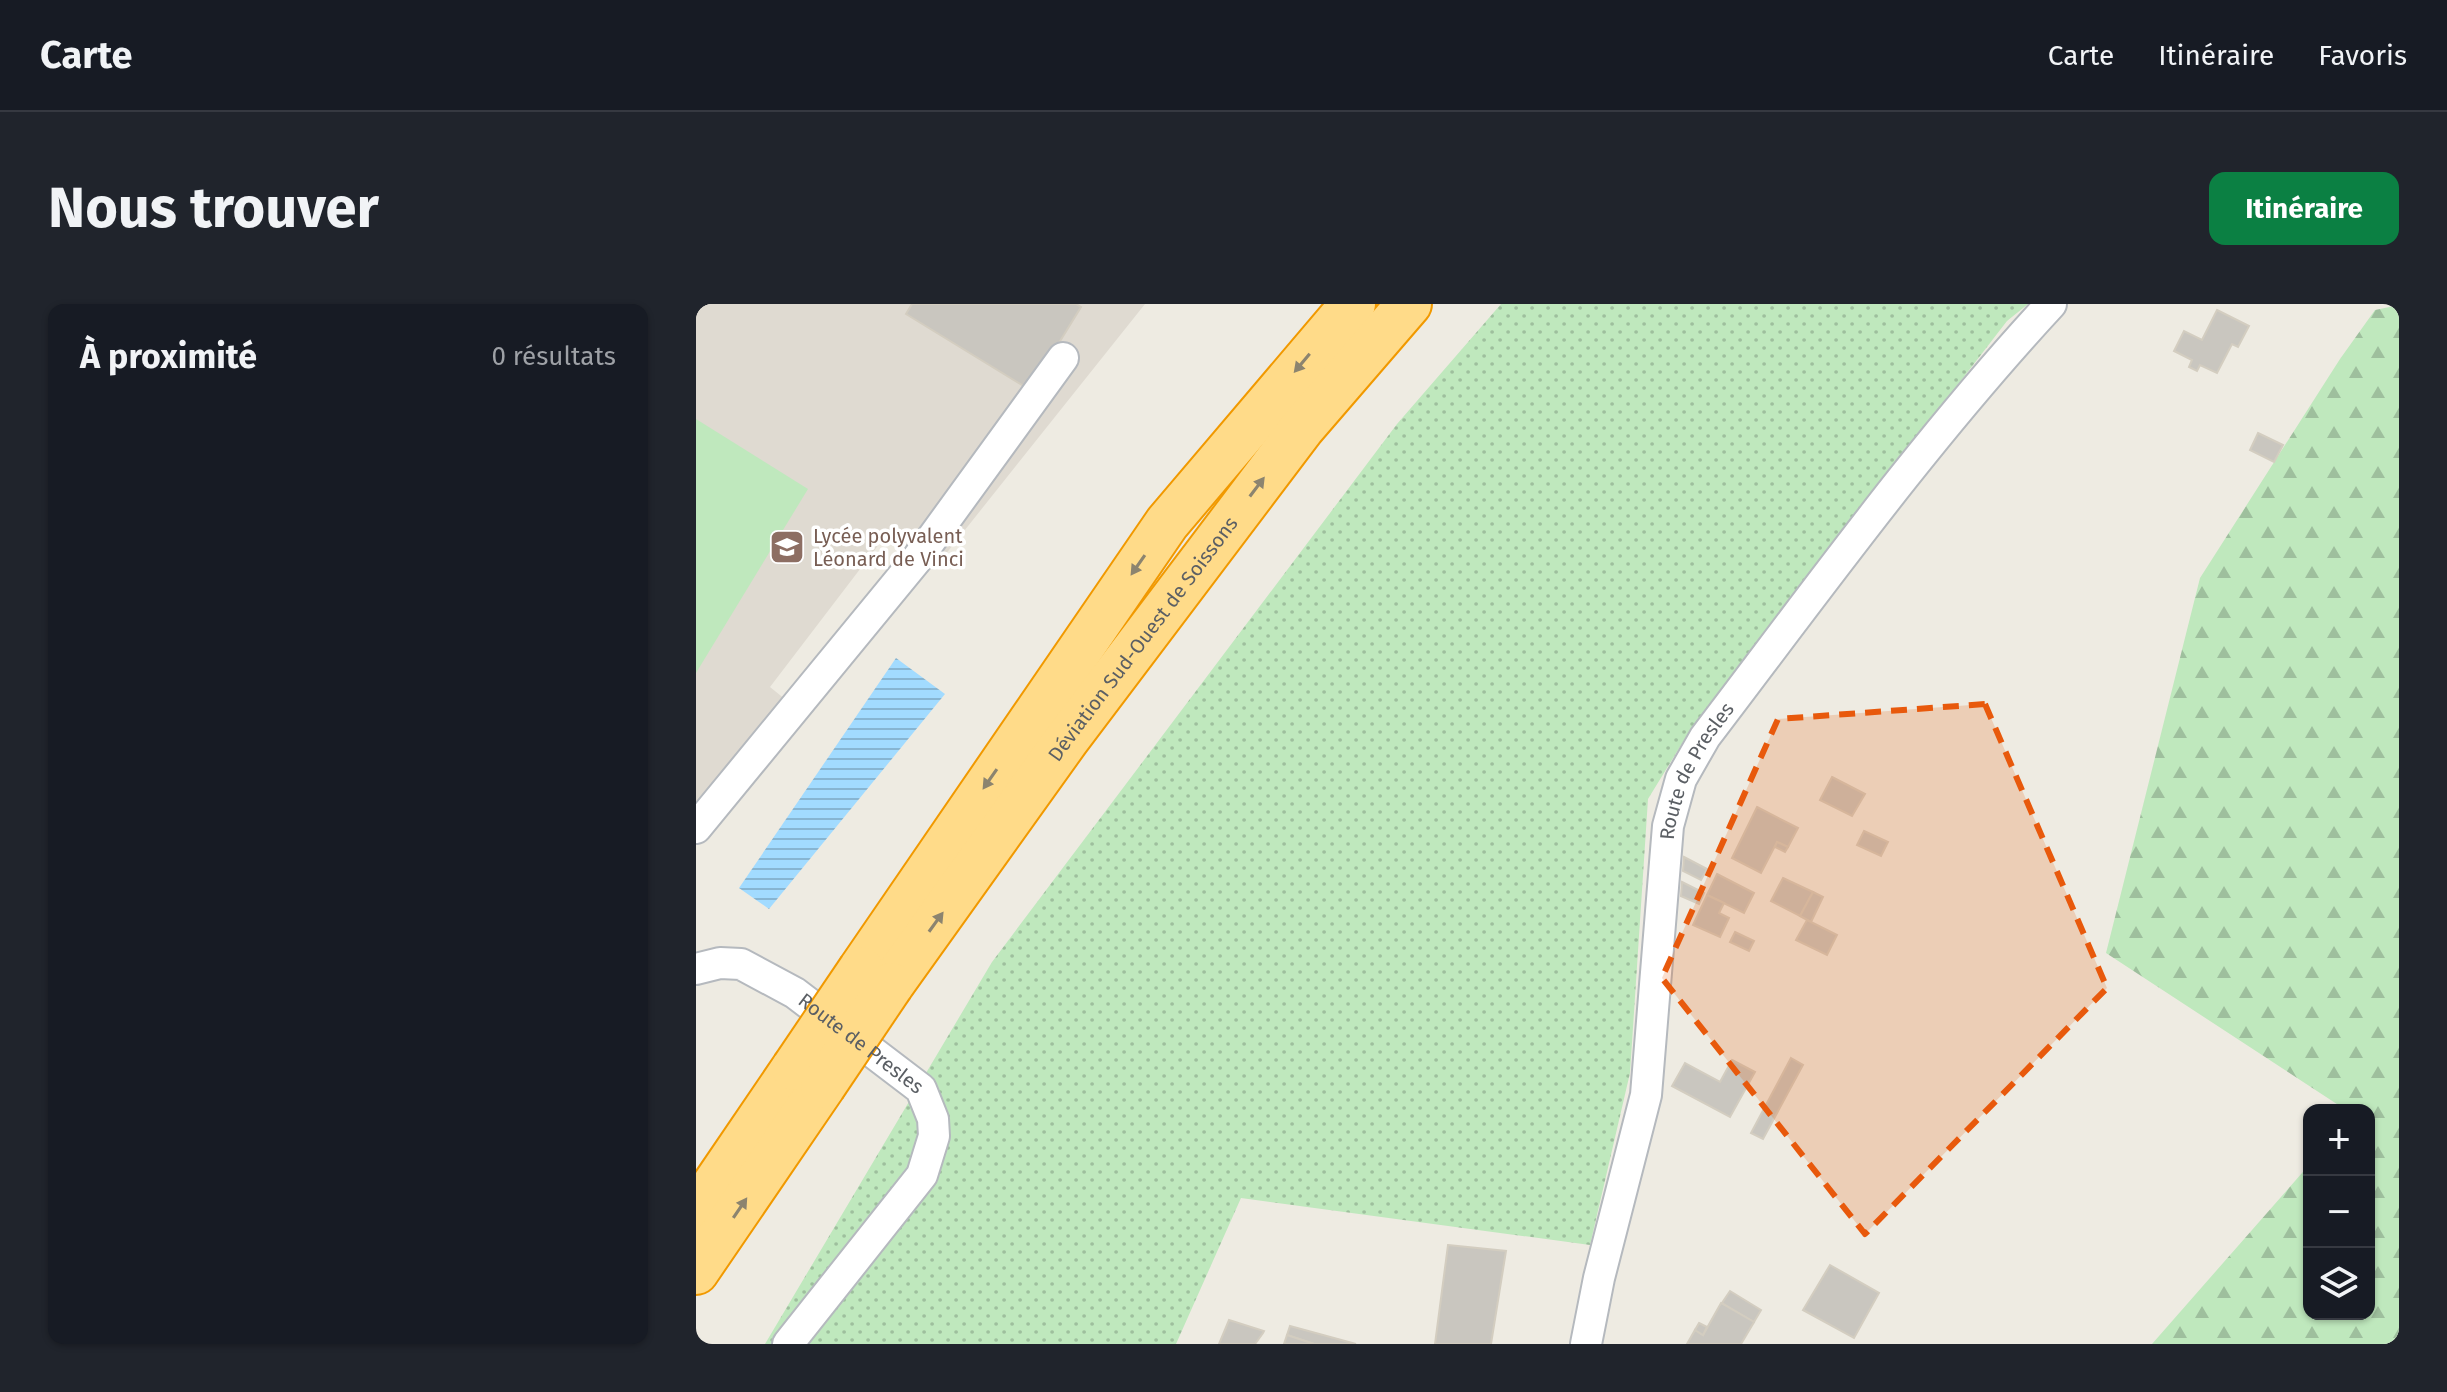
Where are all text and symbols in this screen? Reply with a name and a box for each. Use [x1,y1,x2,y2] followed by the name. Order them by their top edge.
[40,32,133,78] text: Carte
[2048,39,2114,72] text: Carte
[2158,39,2274,72] text: Itinéraire
[2318,39,2407,72] text: Favoris
[2209,172,2399,245] button: Itinéraire
[48,175,379,242] text: Nous trouver
[80,336,257,377] text: À proximité
[491,341,616,372] text: 0 résultats
[1294,353,1311,373] one-way arrow
[1248,477,1264,497] one-way arrow
[1043,512,1243,766] street label: Déviation Sud-Ouest de Soissons
[813,524,964,571] place label: Lycée polyvalent Léonard de Vinci
[768,528,806,566] school or university icon: Lycée polyvalent Léonard de Vinci
[1131,554,1146,575] one-way arrow
[1655,698,1739,841] street label: Route de Presles
[983,768,998,789] one-way arrow
[928,911,943,932] one-way arrow
[794,988,928,1099] street label: Route de Presles
[2303,1104,2375,1320] map controls
[2303,1104,2375,1176] button: +
[2303,1176,2375,1248] button: −
[732,1197,747,1218] one-way arrow
[2303,1248,2375,1320] button: layers

